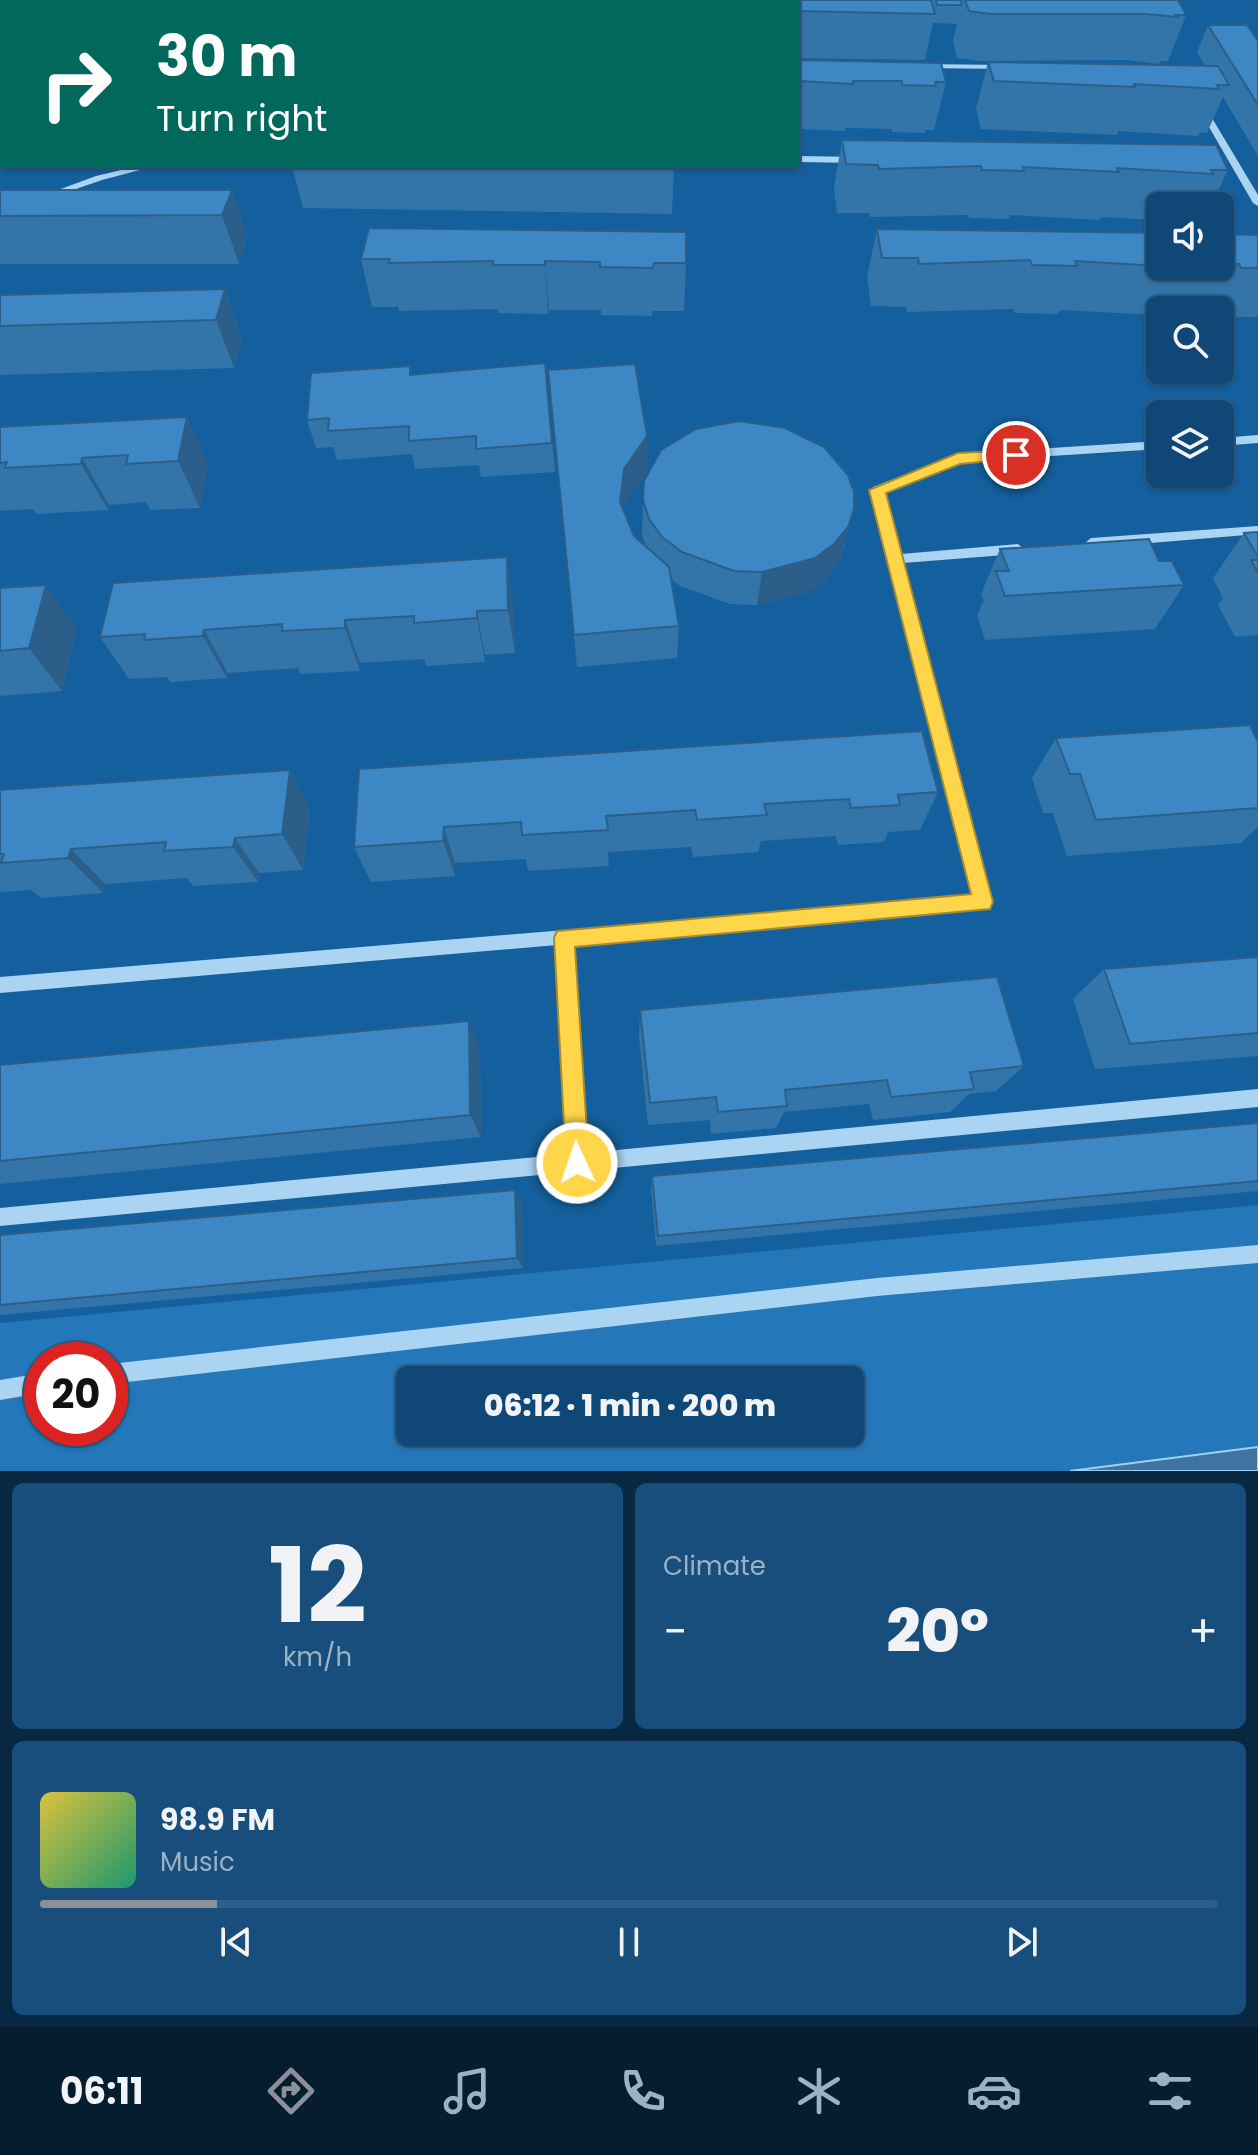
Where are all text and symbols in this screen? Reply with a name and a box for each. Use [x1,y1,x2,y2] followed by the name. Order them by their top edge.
[156,17,298,96] text: 30 m
[24,32,128,136] icon: right
[156,93,327,144] text: Turn right
[1146,192,1234,488] map controls
[1146,192,1234,280] button: sound
[1146,296,1234,384] button: search
[1146,400,1234,488] button: layers
[982,421,1050,489] pin
[994,433,1038,477] icon: arrive
[535,1121,619,1205] position arrow
[24,1342,128,1446] speed limit sign: 20
[484,1384,776,1427] text: 06:12 · 1 min · 200 m
[268,1513,367,1658] text: 12
[663,1548,766,1584] text: Climate
[886,1589,989,1673] text: 20°
[663,1601,687,1662] text: −
[1188,1601,1218,1662] text: +
[283,1639,352,1675] text: km/h
[160,1798,275,1841] text: 98.9 FM
[160,1844,235,1880] text: Music
[214,1920,258,1964] icon: previous
[607,1920,651,1964] icon: pause
[1000,1920,1044,1964] icon: next
[263,2063,319,2119] icon: directions
[439,2063,495,2119] icon: music
[615,2063,671,2119] icon: phone
[791,2063,847,2119] icon: climate
[966,2063,1022,2119] icon: car
[1142,2063,1198,2119] icon: filters
[60,2066,144,2117] text: 06:11

